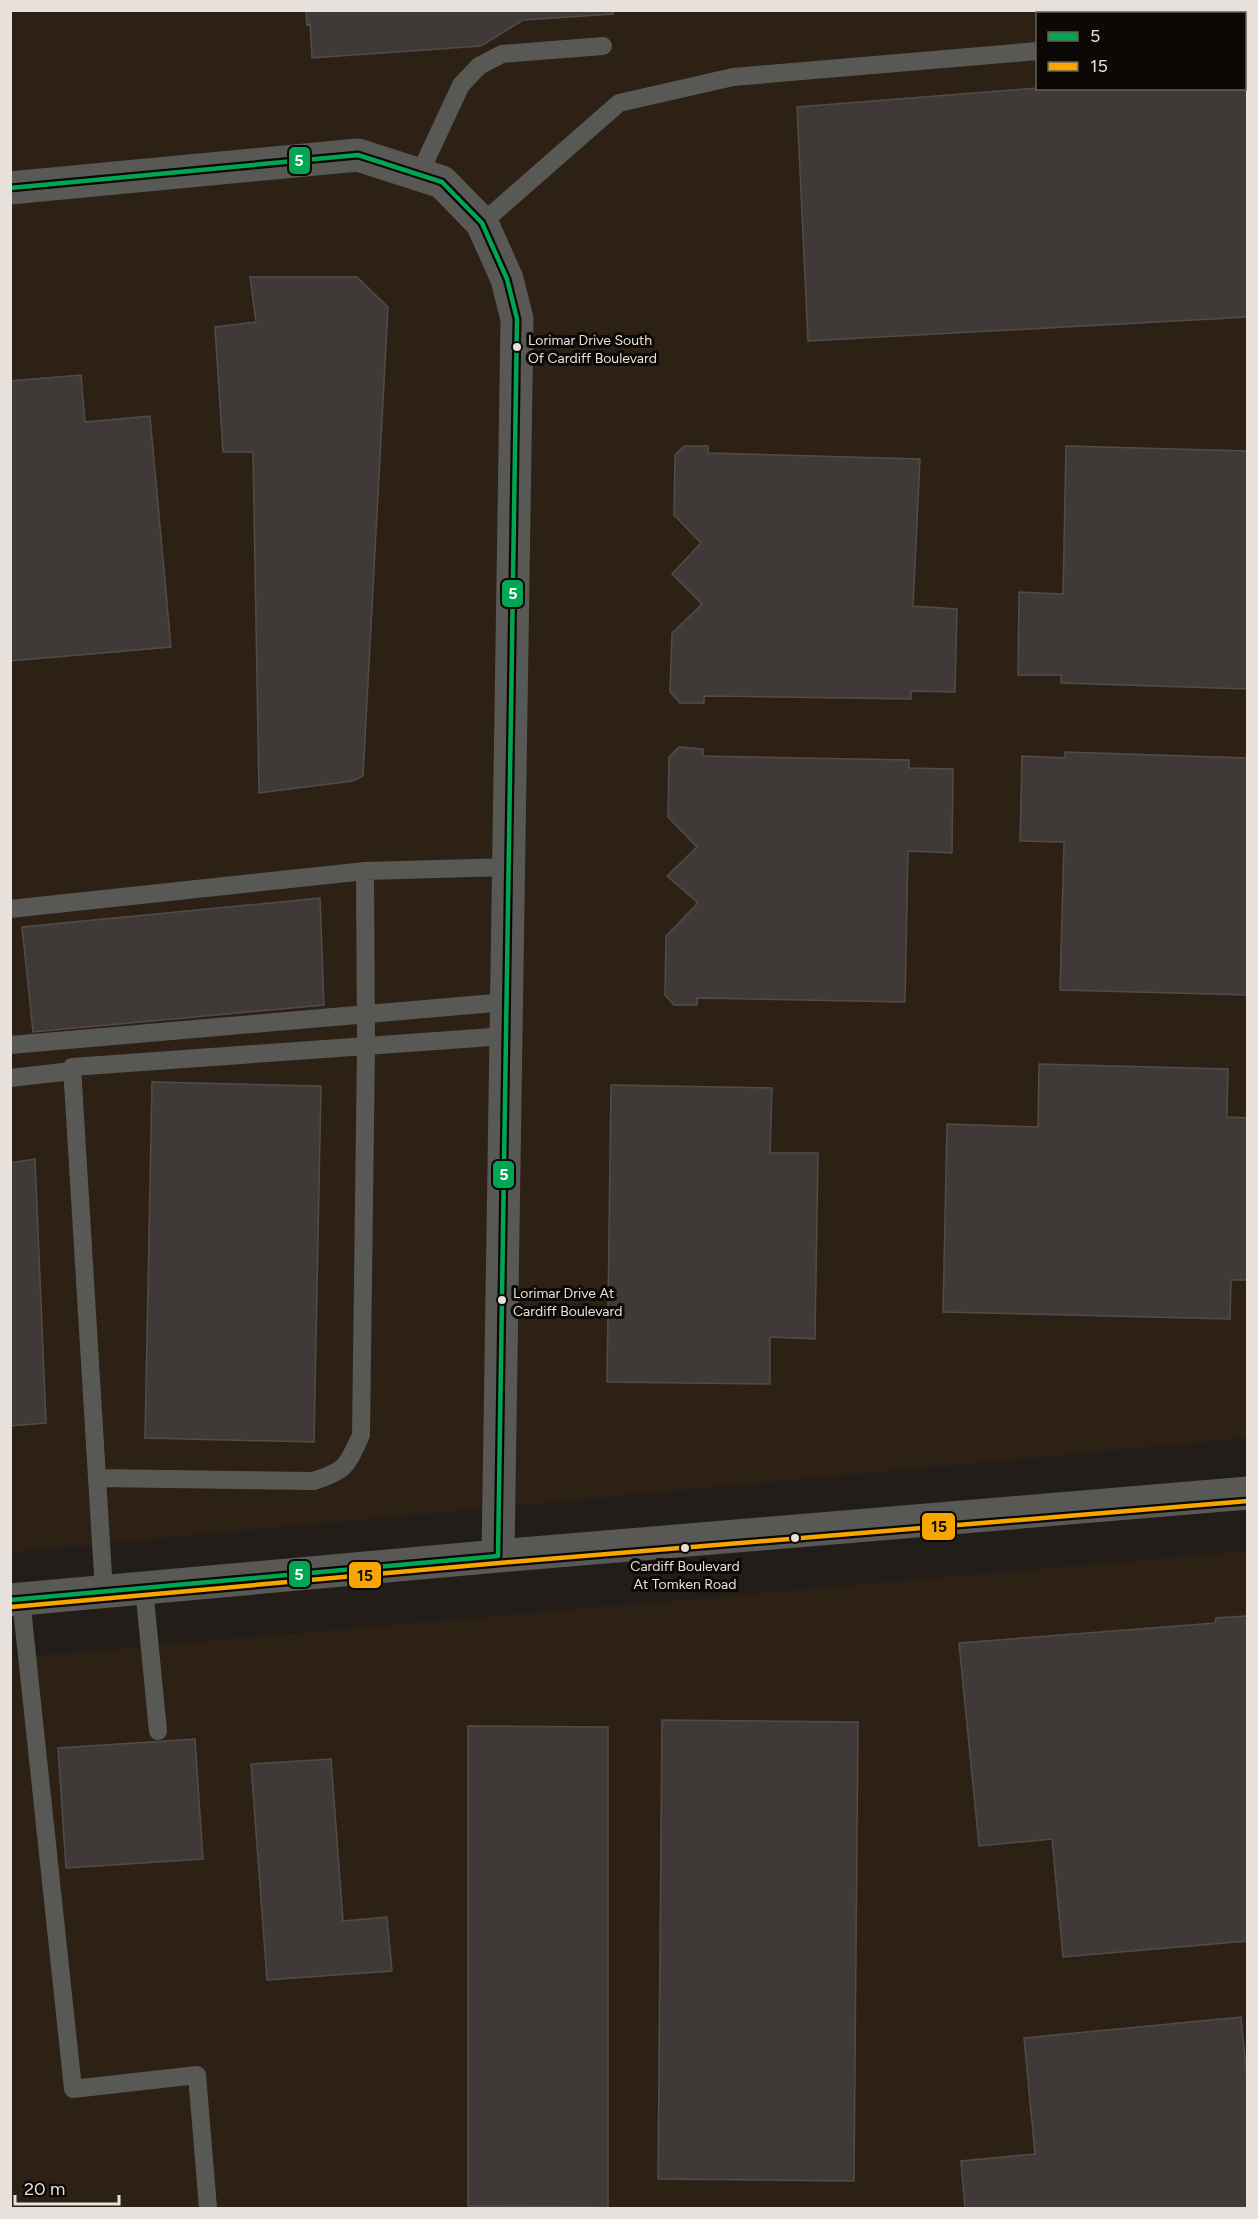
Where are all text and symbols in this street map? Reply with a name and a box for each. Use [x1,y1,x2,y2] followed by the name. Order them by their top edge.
[1036,12,1246,90] legend
[1090,25,1100,47] text: 5
[1090,55,1108,77] text: 15
[288,146,311,175] line badge: 5
[294,151,304,170] text: 5
[528,332,657,367] place label: Lorimar Drive South Of Cardiff Boulevard
[511,341,523,353] marker: Lorimar Drive South Of Cardiff Boulevard
[501,579,524,608] line badge: 5
[508,584,518,603] text: 5
[492,1160,515,1189] line badge: 5
[499,1165,509,1184] text: 5
[513,1285,622,1320] place label: Lorimar Drive At Cardiff Boulevard
[496,1294,508,1306] marker: Lorimar Drive At Cardiff Boulevard
[921,1512,956,1541] line badge: 15
[931,1517,947,1536] text: 15
[789,1532,801,1544] unlabelled marker
[679,1542,691,1554] marker: Cardiff Boulevard At Tomken Road
[630,1558,740,1593] place label: Cardiff Boulevard At Tomken Road
[288,1560,311,1588] line badge: 5
[348,1561,382,1589] line badge: 15
[294,1565,304,1584] text: 5
[357,1566,373,1585] text: 15
[15,2168,118,2206] scale bar
[24,2178,65,2200] text: 20 m

